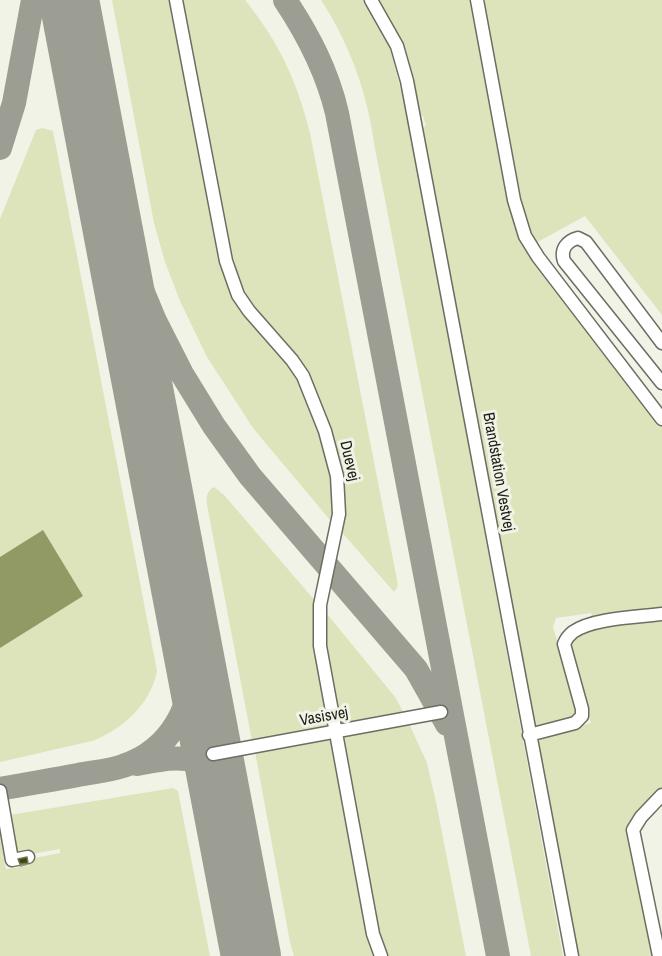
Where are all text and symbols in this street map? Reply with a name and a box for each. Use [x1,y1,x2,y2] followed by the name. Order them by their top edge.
[478,411,518,533] street label: Brandstation Vestvej
[335,439,363,483] street label: Duevej
[298,703,350,731] street label: Vasisvej

